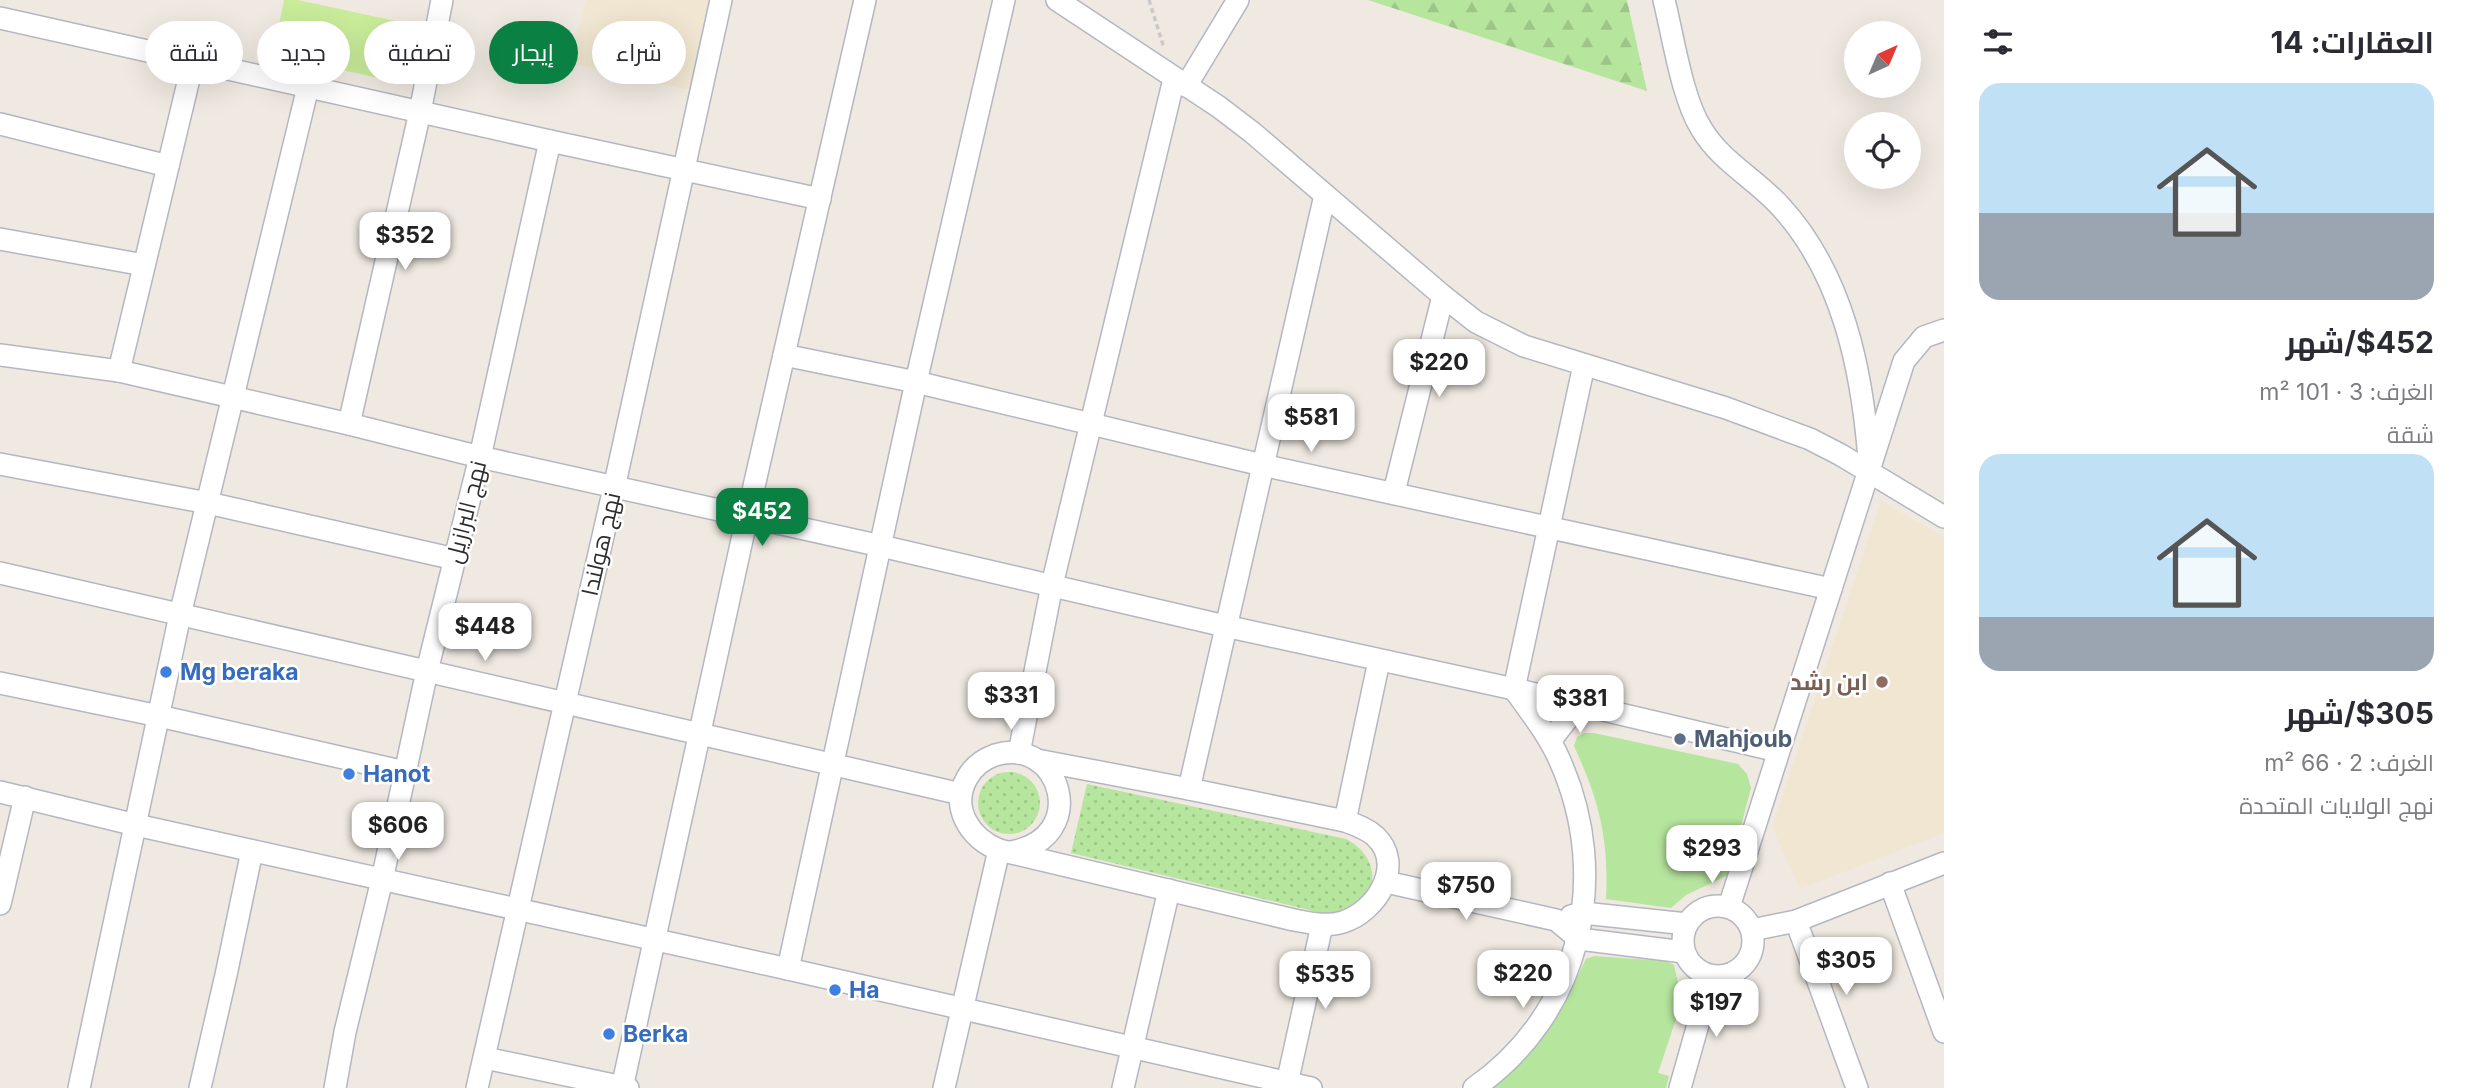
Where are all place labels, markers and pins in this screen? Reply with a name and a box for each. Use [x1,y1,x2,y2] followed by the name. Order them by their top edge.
[364,212,446,272] pin: $352
[1398,340,1480,399] pin: $220
[1270,394,1352,454] pin: $581
[721,489,803,548] pin: $452
[444,604,526,663] pin: $448
[180,658,299,686] place label: Mg beraka
[158,664,174,680] marker: Mg beraka
[1790,668,1868,696] place label: ابن رشد
[970,672,1052,732] pin: $331
[1874,674,1890,690] marker: ابن رشد
[1539,676,1621,735] pin: $381
[1694,725,1792,753] place label: Mahjoub
[1672,731,1688,747] marker: Mahjoub
[363,760,431,788] place label: Hanot
[341,766,357,782] marker: Hanot
[357,802,439,862] pin: $606
[1671,826,1753,885] pin: $293
[1425,862,1507,922] pin: $750
[1805,937,1887,997] pin: $305
[1482,950,1564,1010] pin: $220
[1284,951,1366,1011] pin: $535
[849,976,880,1004] place label: Ha
[1675,979,1757,1039] pin: $197
[827,982,843,998] marker: Ha
[623,1020,688,1048] place label: Berka
[601,1026,617,1042] marker: Berka

